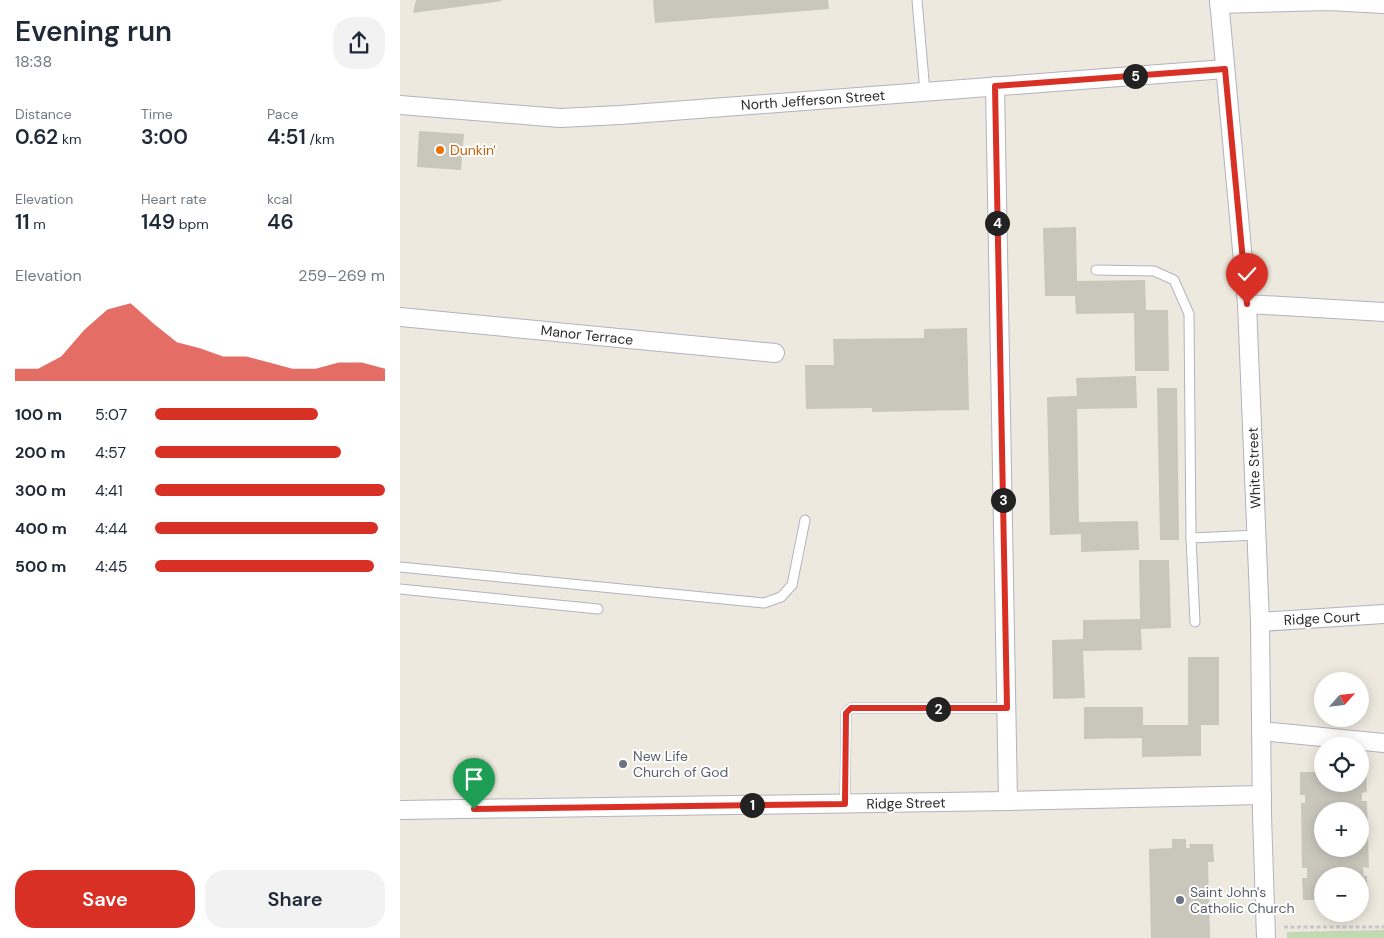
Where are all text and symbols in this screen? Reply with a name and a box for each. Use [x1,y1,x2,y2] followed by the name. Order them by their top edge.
[15,13,172,50] text: Evening run
[333,17,385,69] button: share
[15,51,52,72] text: 18:38
[1122,64,1148,88] pin: 5
[1131,67,1140,85] text: 5
[740,86,886,114] street label: North Jefferson Street
[15,105,72,123] text: Distance
[141,105,173,123] text: Time
[267,105,298,123] text: Pace
[15,123,58,151] text: 0.62
[141,123,188,151] text: 3:00
[267,123,306,151] text: 4:51
[58,130,82,148] text: km
[306,130,334,148] text: /km
[450,141,496,159] place label: Dunkin'
[434,144,446,156] marker: Dunkin'
[15,190,73,208] text: Elevation
[141,190,206,208] text: Heart rate
[267,190,292,208] text: kcal
[15,208,30,236] text: 11
[141,208,175,236] text: 149
[267,208,294,236] text: 46
[984,210,1010,236] pin: 4
[993,214,1002,232] text: 4
[30,215,46,233] text: m
[175,215,209,233] text: bpm
[1226,253,1268,304] pin
[1233,260,1261,288] icon: check
[15,265,82,286] text: Elevation
[298,265,385,286] text: 259–269 m
[540,321,634,349] street label: Manor Terrace
[15,404,62,425] text: 100 m
[95,404,127,425] text: 5:07
[1244,427,1264,509] street label: White Street
[15,442,66,463] text: 200 m
[95,442,126,463] text: 4:57
[15,480,66,501] text: 300 m
[95,480,123,501] text: 4:41
[990,488,1016,512] pin: 3
[999,491,1008,509] text: 3
[15,518,67,539] text: 400 m
[95,518,127,539] text: 4:44
[15,556,66,577] text: 500 m
[95,556,127,577] text: 4:45
[1283,607,1361,629] street label: Ridge Court
[1314,672,1369,728] north arrow
[1314,672,1369,922] map controls
[926,696,950,722] pin: 2
[934,700,943,718] text: 2
[1314,737,1369,792] button: locate
[633,747,728,781] place label: New Life Church of God
[453,758,495,809] pin
[617,758,629,770] marker: New Life Church of God
[460,765,488,793] icon: arrive
[740,792,764,818] pin: 1
[866,793,946,813] street label: Ridge Street
[750,796,755,814] text: 1
[1314,802,1369,857] button: +
[1314,867,1369,922] button: −
[15,870,195,928] button: Save
[205,870,385,928] button: Share
[1190,883,1295,917] place label: Saint John's Catholic Church
[1174,894,1186,906] marker: Saint John's Catholic Church

